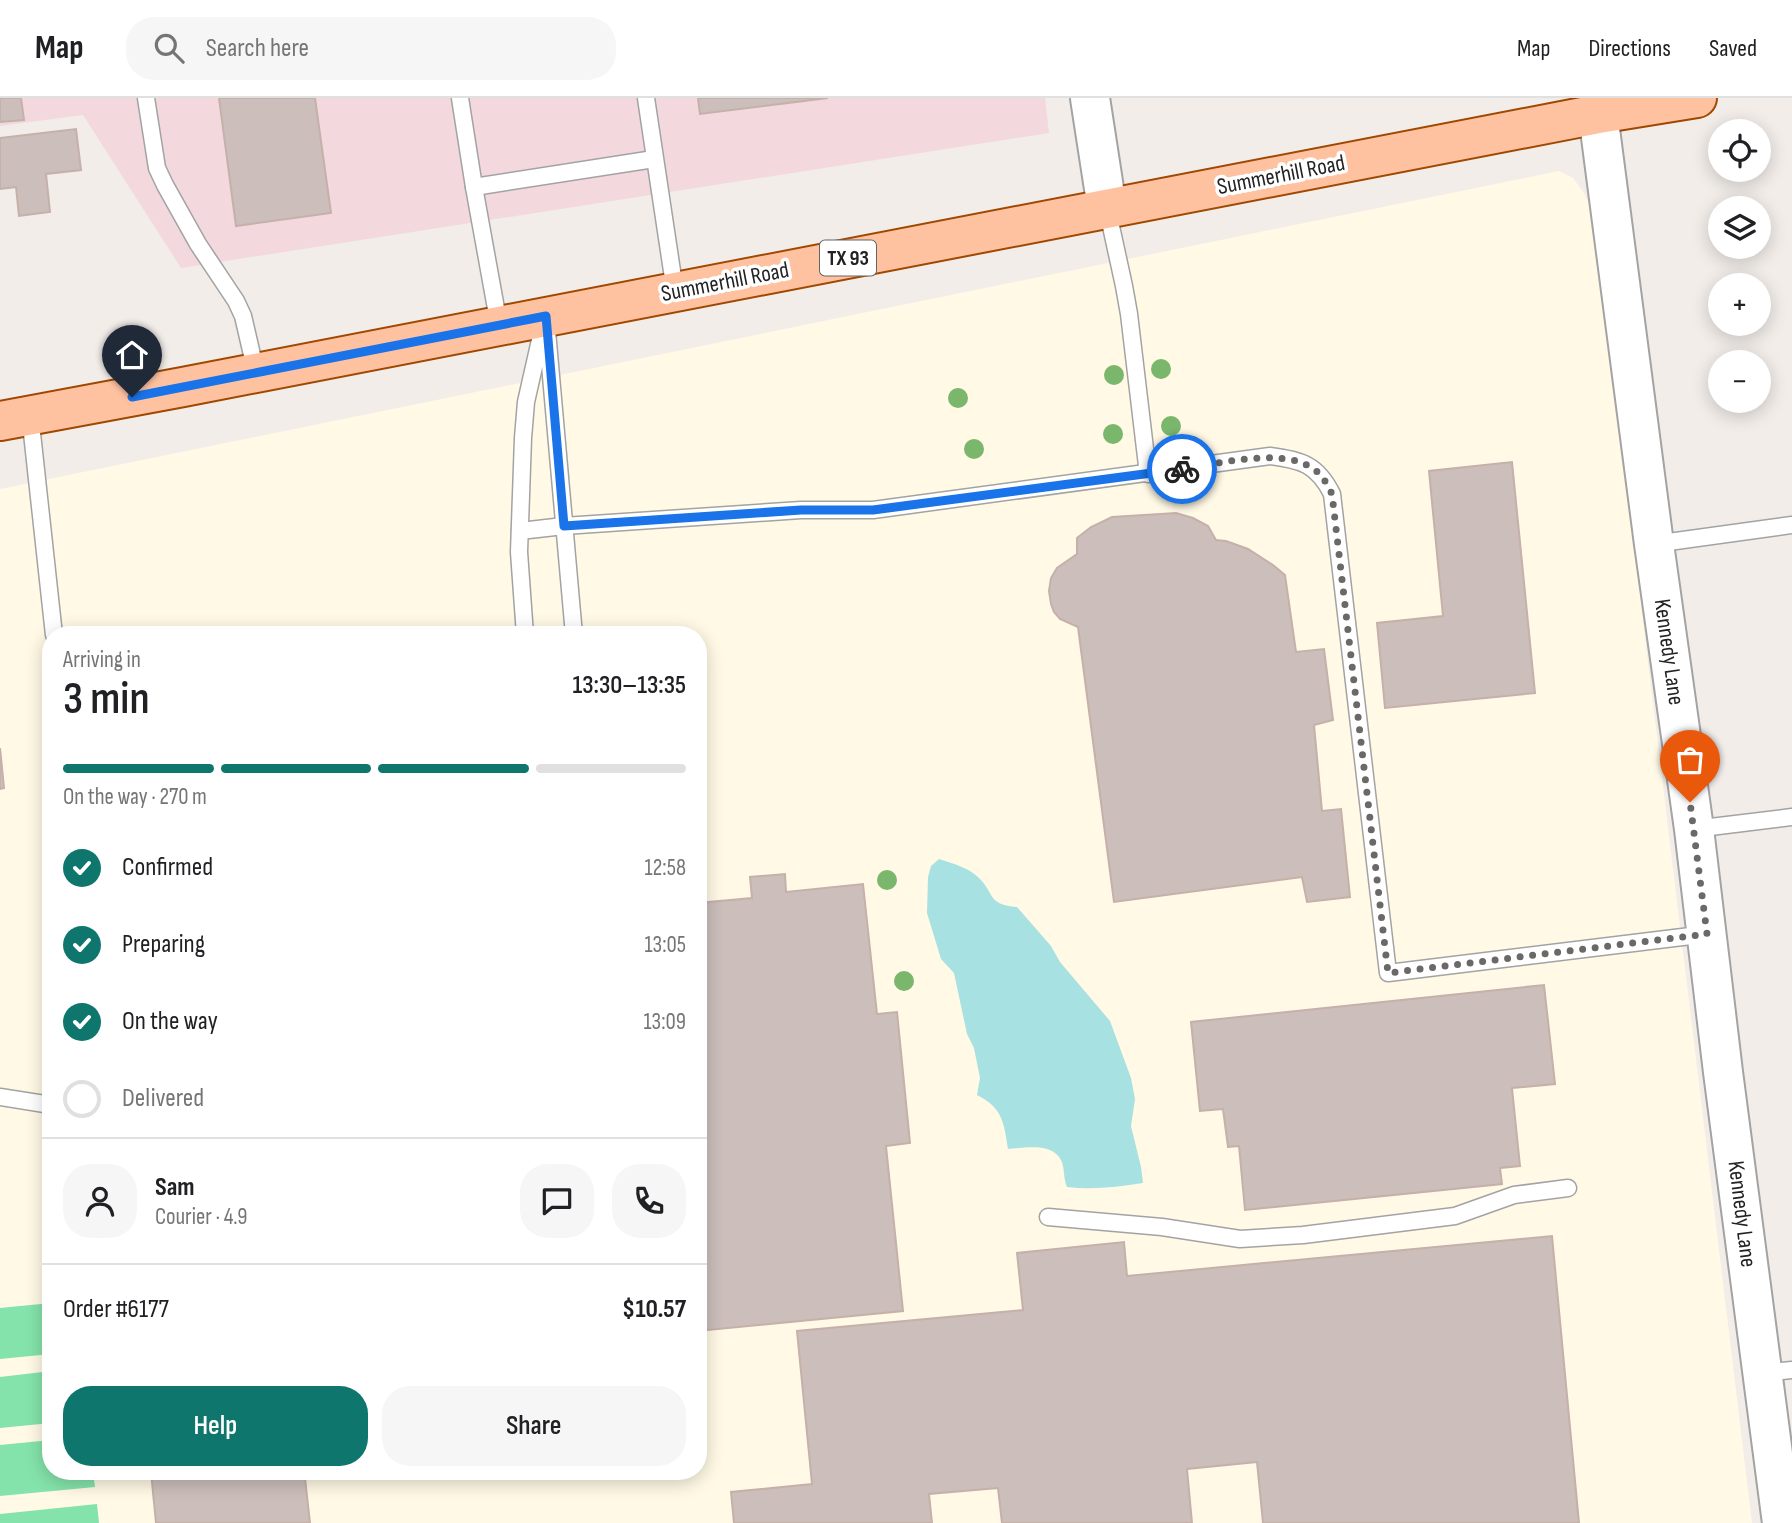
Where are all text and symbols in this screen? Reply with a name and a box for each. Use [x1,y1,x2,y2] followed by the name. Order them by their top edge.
[126,17,616,80] search box
[35,28,84,68] text: Map
[150,29,188,67] icon: search
[206,33,309,64] text: Search here
[1517,34,1550,63] text: Map
[1588,34,1671,63] text: Directions
[1709,34,1757,63] text: Saved
[1708,119,1771,413] map controls
[1708,119,1771,182] button: locate
[1215,149,1347,201] street label: Summerhill Road
[1708,196,1771,259] button: layers
[820,240,876,276] road number: TX 93
[659,256,791,308] street label: Summerhill Road
[1708,273,1771,336] button: +
[102,325,162,397] pin
[113,336,151,374] icon: home
[1708,350,1771,413] button: −
[1147,434,1217,504] courier
[1163,450,1201,488] icon: bike
[1648,597,1690,707] street label: Kennedy Lane
[63,646,141,674] text: Arriving in
[572,670,686,701] text: 13:30–13:35
[63,672,150,727] text: 3 min
[1660,730,1720,802] pin
[1671,741,1709,779] icon: bag
[63,783,207,811] text: On the way · 270 m
[63,849,101,887] icon: check
[122,852,213,883] text: Confirmed
[645,854,686,882] text: 12:58
[63,926,101,964] icon: check
[122,929,205,960] text: Preparing
[645,931,686,959] text: 13:05
[63,1003,101,1041] icon: check
[122,1006,218,1037] text: On the way
[644,1008,686,1036] text: 13:09
[122,1083,204,1114] text: Delivered
[1722,1159,1762,1269] street label: Kennedy Lane
[63,1164,137,1238] button: person
[520,1164,594,1238] button: chat
[612,1164,686,1238] button: phone
[155,1172,195,1203] text: Sam
[155,1203,247,1231] text: Courier · 4.9
[63,1294,169,1325] text: Order #6177
[622,1294,686,1325] text: $10.57
[63,1386,368,1466] button: Help
[382,1386,686,1466] button: Share

